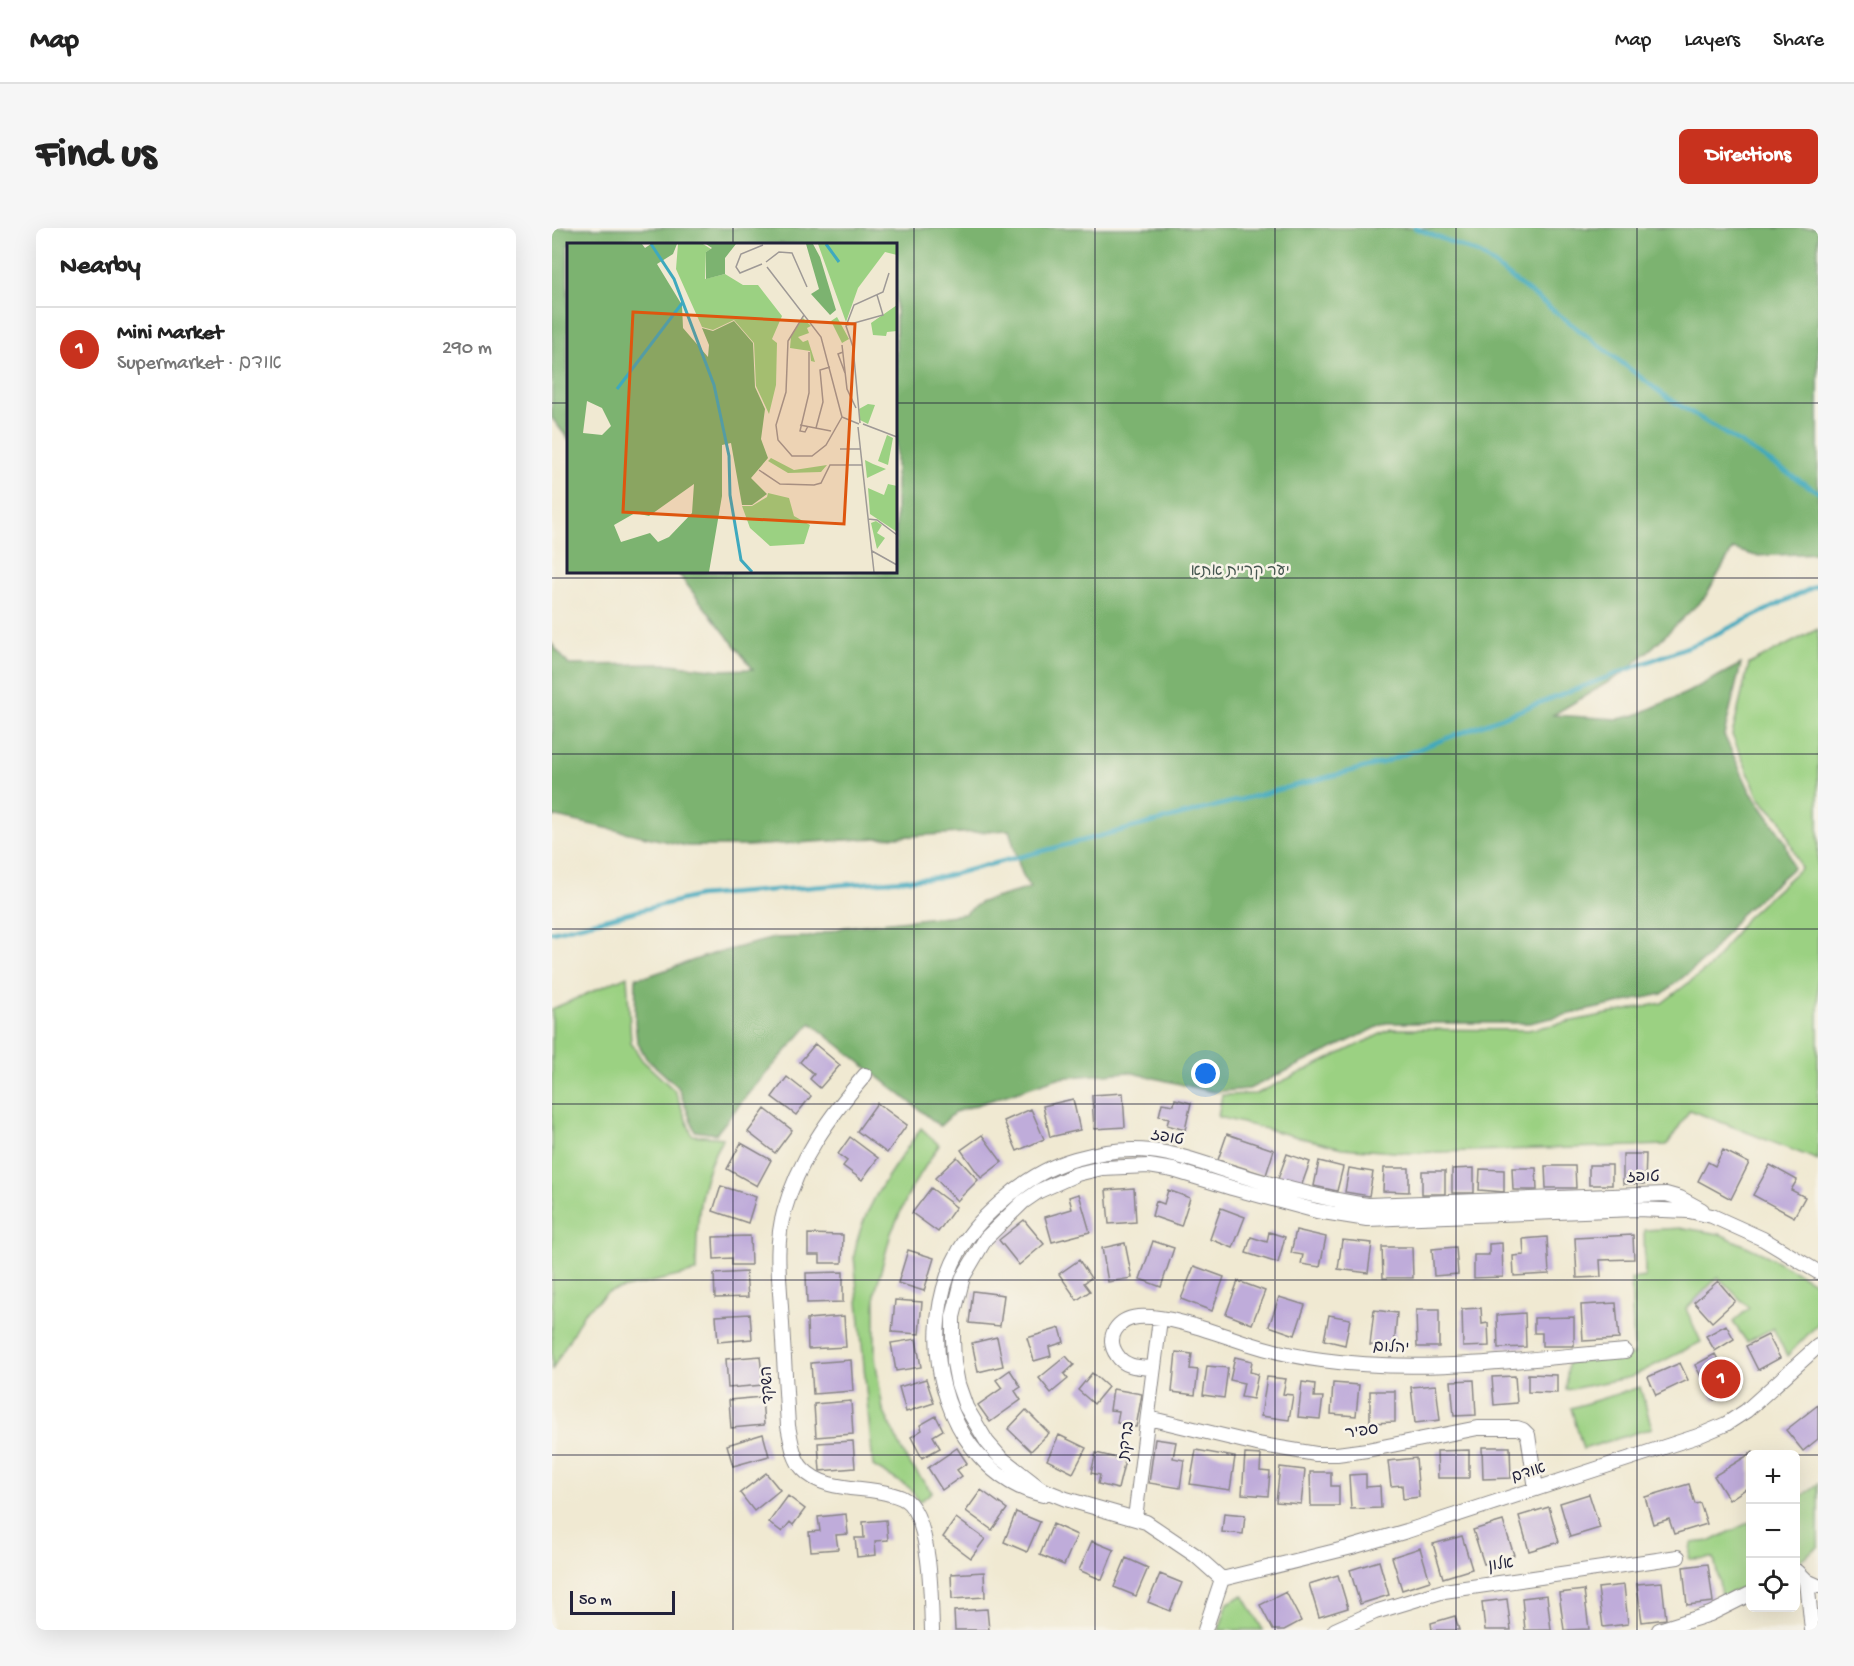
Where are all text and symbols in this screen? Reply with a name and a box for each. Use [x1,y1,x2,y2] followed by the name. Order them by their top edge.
[30,25,79,58] text: Map
[1615,29,1651,54] text: Map
[1684,29,1740,54] text: Layers
[1773,29,1824,54] text: Share
[1679,129,1818,184] button: Directions
[36,132,156,181] text: Find us
[567,243,897,573] inset map
[60,252,141,283] text: Nearby
[117,321,223,347] text: Mini Market
[75,338,84,361] text: 1
[442,338,492,361] text: 290 m
[117,353,282,376] text: Supermarket · אודם
[1190,563,1290,582] park label: יער קריית אתא
[1191,1059,1220,1088] your location
[1149,1127,1185,1151] street label: טופז
[1626,1169,1660,1188] street label: טופז
[1373,1337,1409,1359] street label: יהלום
[1702,1356,1740,1402] pin: 1
[759,1365,779,1405] street label: השקד
[1116,1420,1140,1463] street label: ברקת
[1344,1421,1380,1445] street label: ספיר
[1746,1450,1800,1612] map controls
[1746,1450,1800,1504] button: +
[1510,1460,1548,1488] street label: אודם
[1746,1504,1800,1558] button: −
[1487,1553,1515,1577] street label: אלון
[1746,1558,1800,1612] button: locate
[570,1588,675,1616] scale bar
[579,1592,612,1611] text: 50 m

